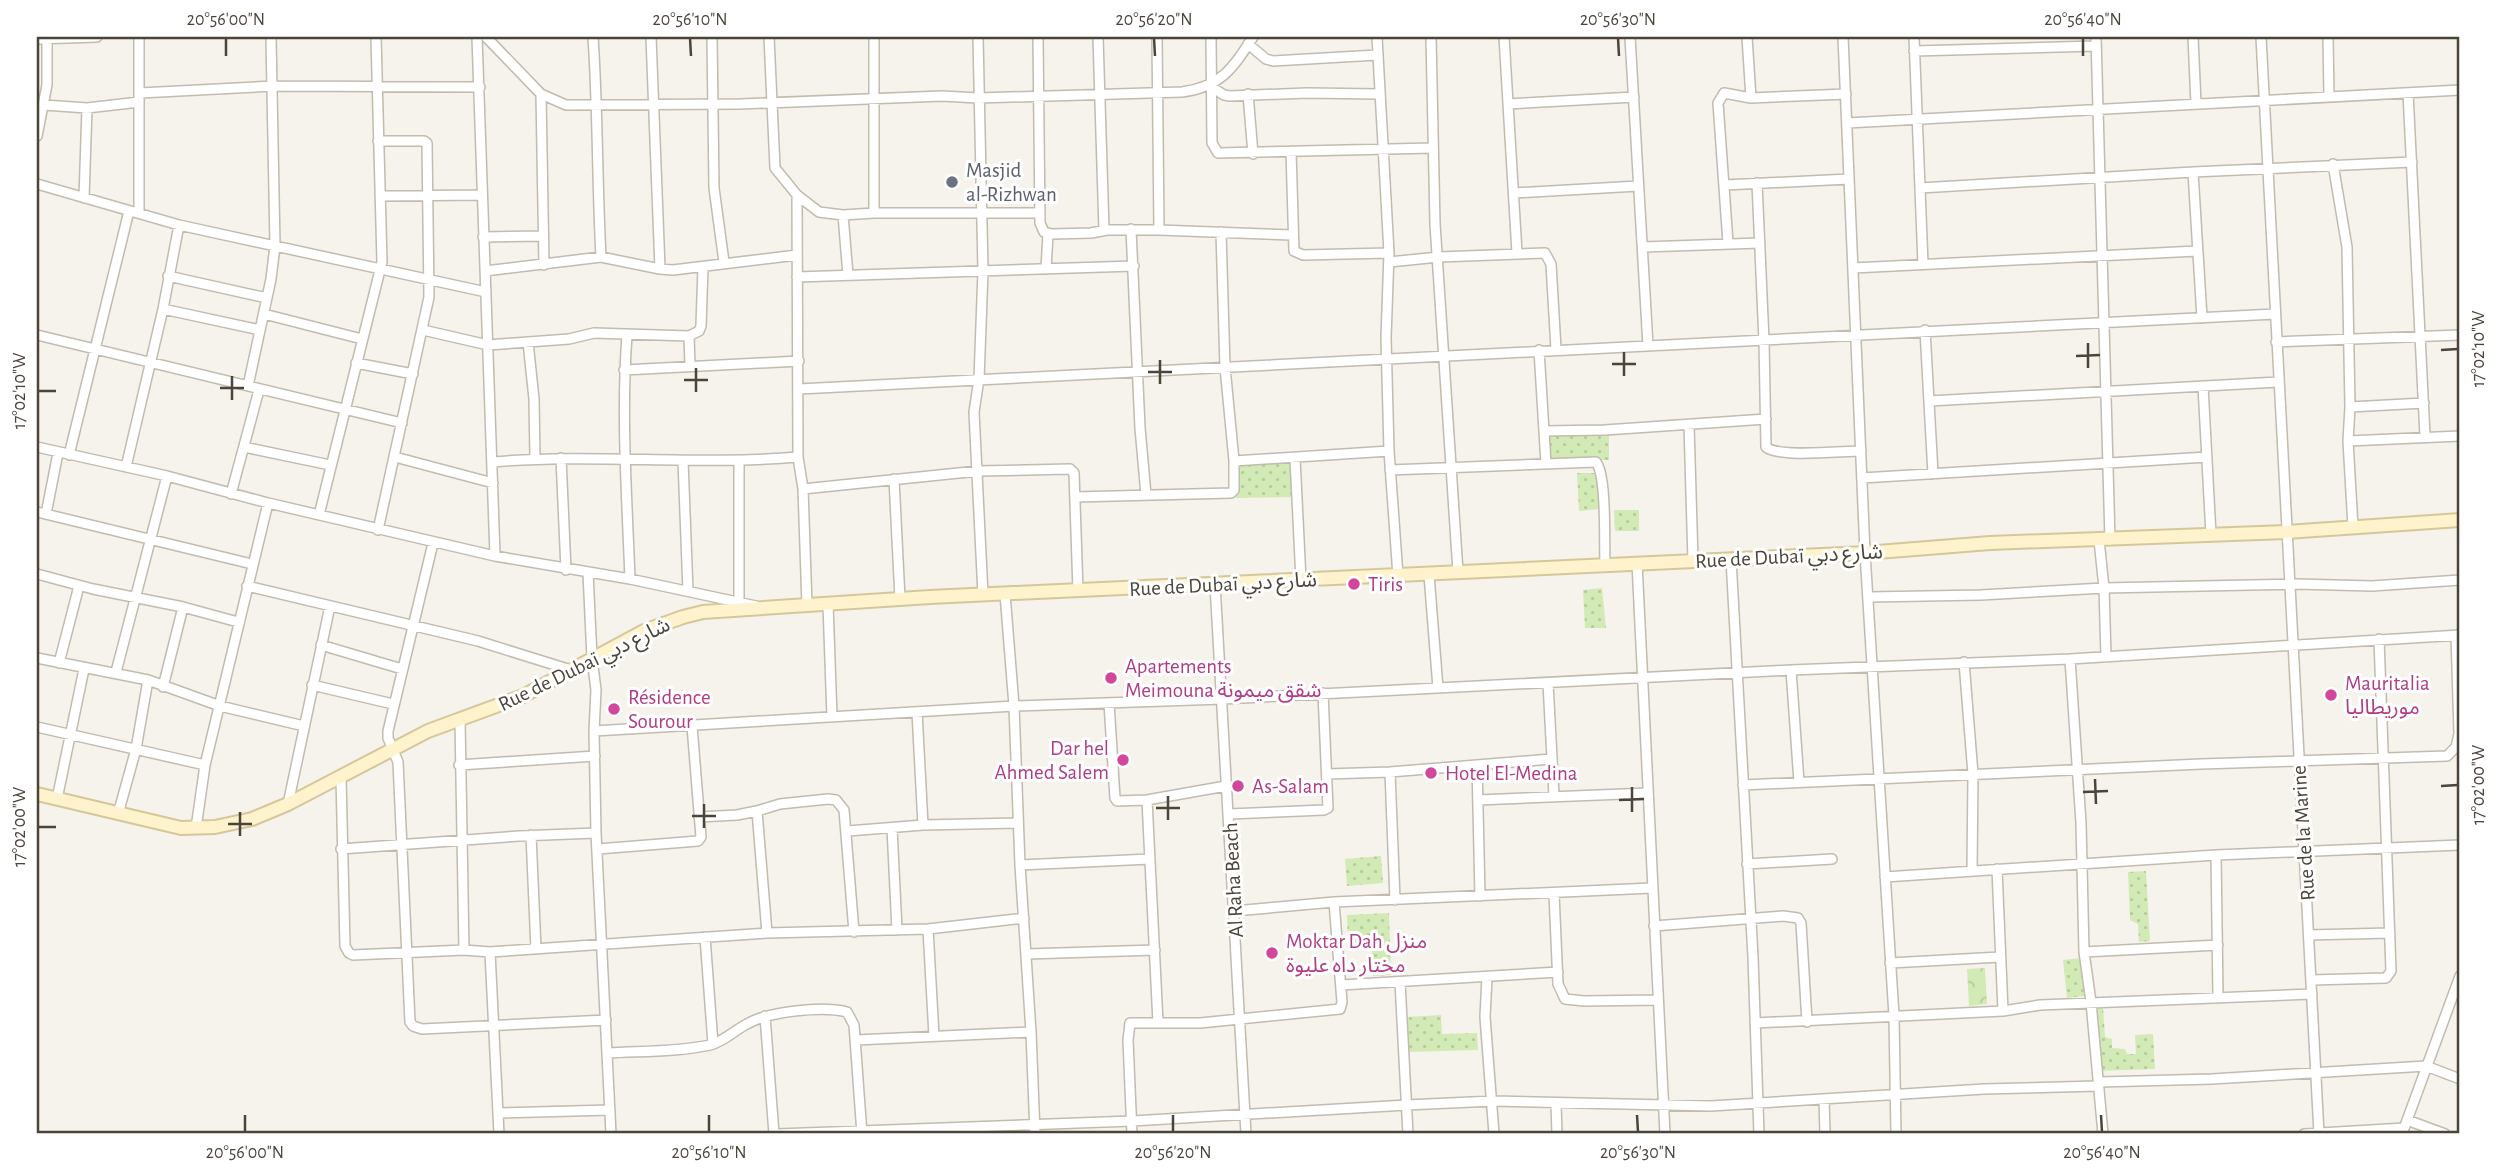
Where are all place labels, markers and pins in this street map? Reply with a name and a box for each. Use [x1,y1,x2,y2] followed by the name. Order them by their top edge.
[966,160,1057,205] place label: Masjid al-Rizhwan
[944,174,960,190] marker: Masjid al-Rizhwan
[1368,574,1403,595] place label: Tiris
[1346,576,1362,592] marker: Tiris
[1125,656,1322,703] place label: Apartements Meimouna شقق ميمونة
[1103,670,1119,686] marker: Apartements Meimouna شقق ميمونة
[2345,673,2430,719] place label: Mauritalia موريطاليا
[628,687,711,732] place label: Résidence Sourour
[2323,687,2339,703] marker: Mauritalia موريطاليا
[606,701,622,717] marker: Résidence Sourour
[994,738,1109,783] place label: Dar hel Ahmed Salem
[1115,752,1131,768] marker: Dar hel Ahmed Salem
[1445,763,1578,784] place label: Hotel El-Medina
[1423,765,1439,781] marker: Hotel El-Medina
[1252,776,1329,797] place label: As-Salam
[1230,778,1246,794] marker: As-Salam
[1286,931,1427,977] place label: Moktar Dah منزل مختار داه عليوة
[1264,945,1280,961] marker: Moktar Dah منزل مختار داه عليوة

